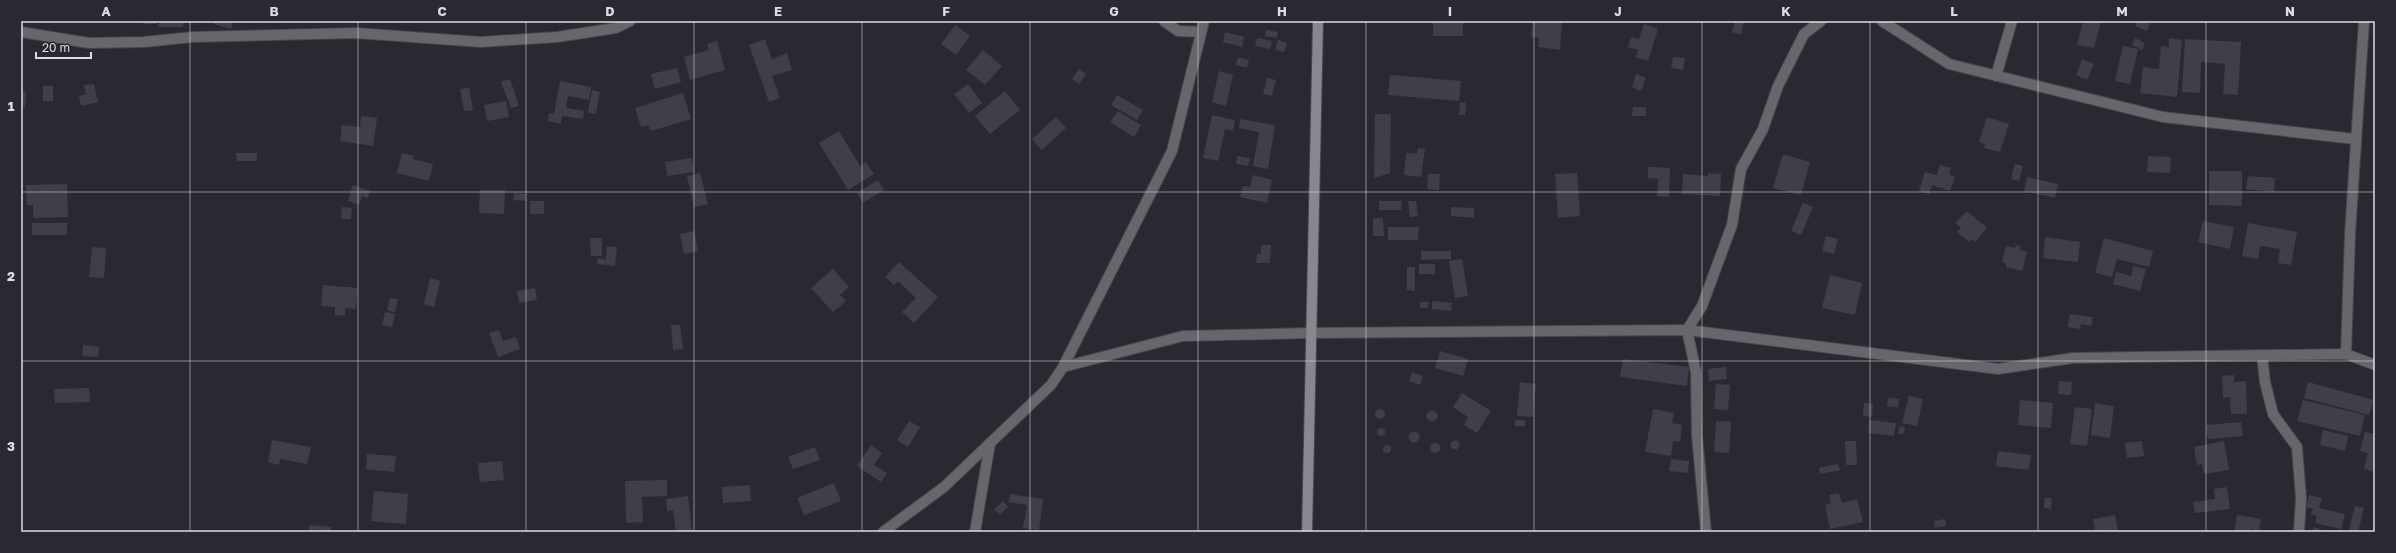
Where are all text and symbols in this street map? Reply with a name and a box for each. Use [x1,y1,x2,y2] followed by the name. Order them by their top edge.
[101,3,111,19] text: A
[269,3,279,19] text: B
[437,3,447,19] text: C
[605,3,615,19] text: D
[774,3,782,19] text: E
[942,3,950,19] text: F
[1109,3,1119,19] text: G
[1277,3,1287,19] text: H
[1448,3,1452,19] text: I
[1614,3,1622,19] text: J
[1781,3,1791,19] text: K
[1950,3,1958,19] text: L
[2116,3,2128,19] text: M
[2285,3,2295,19] text: N
[36,34,91,60] scale bar
[42,40,70,55] text: 20 m
[8,98,15,114] text: 1
[7,268,15,284] text: 2
[7,438,15,454] text: 3

